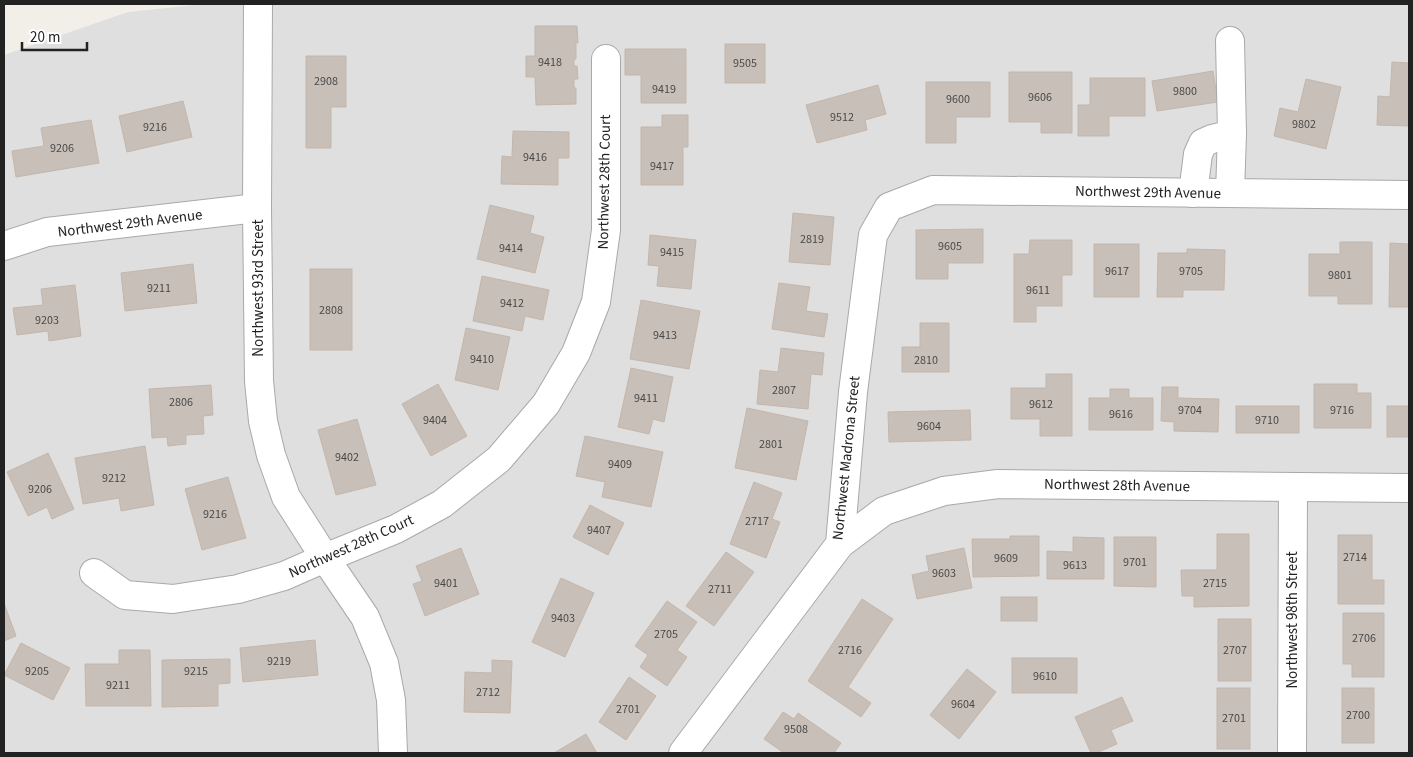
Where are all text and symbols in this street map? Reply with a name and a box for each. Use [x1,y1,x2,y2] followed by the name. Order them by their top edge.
[22,20,88,52] scale bar
[30,27,60,48] text: 20 m
[538,54,562,71] house number: 9418
[733,55,757,72] house number: 9505
[314,73,338,90] house number: 2908
[652,81,676,98] house number: 9419
[1173,83,1197,100] house number: 9800
[1028,89,1052,106] house number: 9606
[946,91,970,108] house number: 9600
[830,109,854,126] house number: 9512
[593,114,616,250] street label: Northwest 28th Court
[1292,116,1316,133] house number: 9802
[143,119,167,136] house number: 9216
[50,140,74,157] house number: 9206
[523,149,547,166] house number: 9416
[650,158,674,175] house number: 9417
[1075,181,1221,204] street label: Northwest 29th Avenue
[56,204,204,243] street label: Northwest 29th Avenue
[248,219,269,357] street label: Northwest 93rd Street
[800,231,824,248] house number: 2819
[938,238,962,255] house number: 9605
[499,240,523,257] house number: 9414
[660,244,684,261] house number: 9415
[1105,263,1129,280] house number: 9617
[1179,263,1203,280] house number: 9705
[1328,267,1352,284] house number: 9801
[147,280,171,297] house number: 9211
[1026,282,1050,299] house number: 9611
[500,295,524,312] house number: 9412
[319,302,343,319] house number: 2808
[35,312,59,329] house number: 9203
[653,327,677,344] house number: 9413
[470,351,494,368] house number: 9410
[914,352,938,369] house number: 2810
[827,375,866,541] street label: Northwest Madrona Street
[772,382,796,399] house number: 2807
[634,390,658,407] house number: 9411
[169,394,193,411] house number: 2806
[1029,396,1053,413] house number: 9612
[1178,402,1202,419] house number: 9704
[1330,402,1354,419] house number: 9716
[1109,406,1133,423] house number: 9616
[423,412,447,429] house number: 9404
[1255,412,1279,429] house number: 9710
[917,418,941,435] house number: 9604
[759,436,783,453] house number: 2801
[335,449,359,466] house number: 9402
[608,456,632,473] house number: 9409
[102,470,126,487] house number: 9212
[1044,474,1190,497] street label: Northwest 28th Avenue
[28,481,52,498] house number: 9206
[203,506,227,523] house number: 9216
[285,509,417,583] street label: Northwest 28th Court
[745,513,769,530] house number: 2717
[587,522,611,539] house number: 9407
[1343,549,1367,566] house number: 2714
[994,550,1018,567] house number: 9609
[1282,551,1303,689] street label: Northwest 98th Street
[1123,554,1147,571] house number: 9701
[1063,557,1087,574] house number: 9613
[932,565,956,582] house number: 9603
[434,575,458,592] house number: 9401
[1203,575,1227,592] house number: 2715
[708,581,732,598] house number: 2711
[551,610,575,627] house number: 9403
[654,626,678,643] house number: 2705
[1352,630,1376,647] house number: 2706
[838,642,862,659] house number: 2716
[1223,642,1247,659] house number: 2707
[267,653,291,670] house number: 9219
[25,663,49,680] house number: 9205
[184,663,208,680] house number: 9215
[1033,668,1057,685] house number: 9610
[106,677,130,694] house number: 9211
[476,684,500,701] house number: 2712
[951,696,975,713] house number: 9604
[616,701,640,718] house number: 2701
[1346,707,1370,724] house number: 2700
[1222,710,1246,727] house number: 2701
[784,721,808,738] house number: 9508

